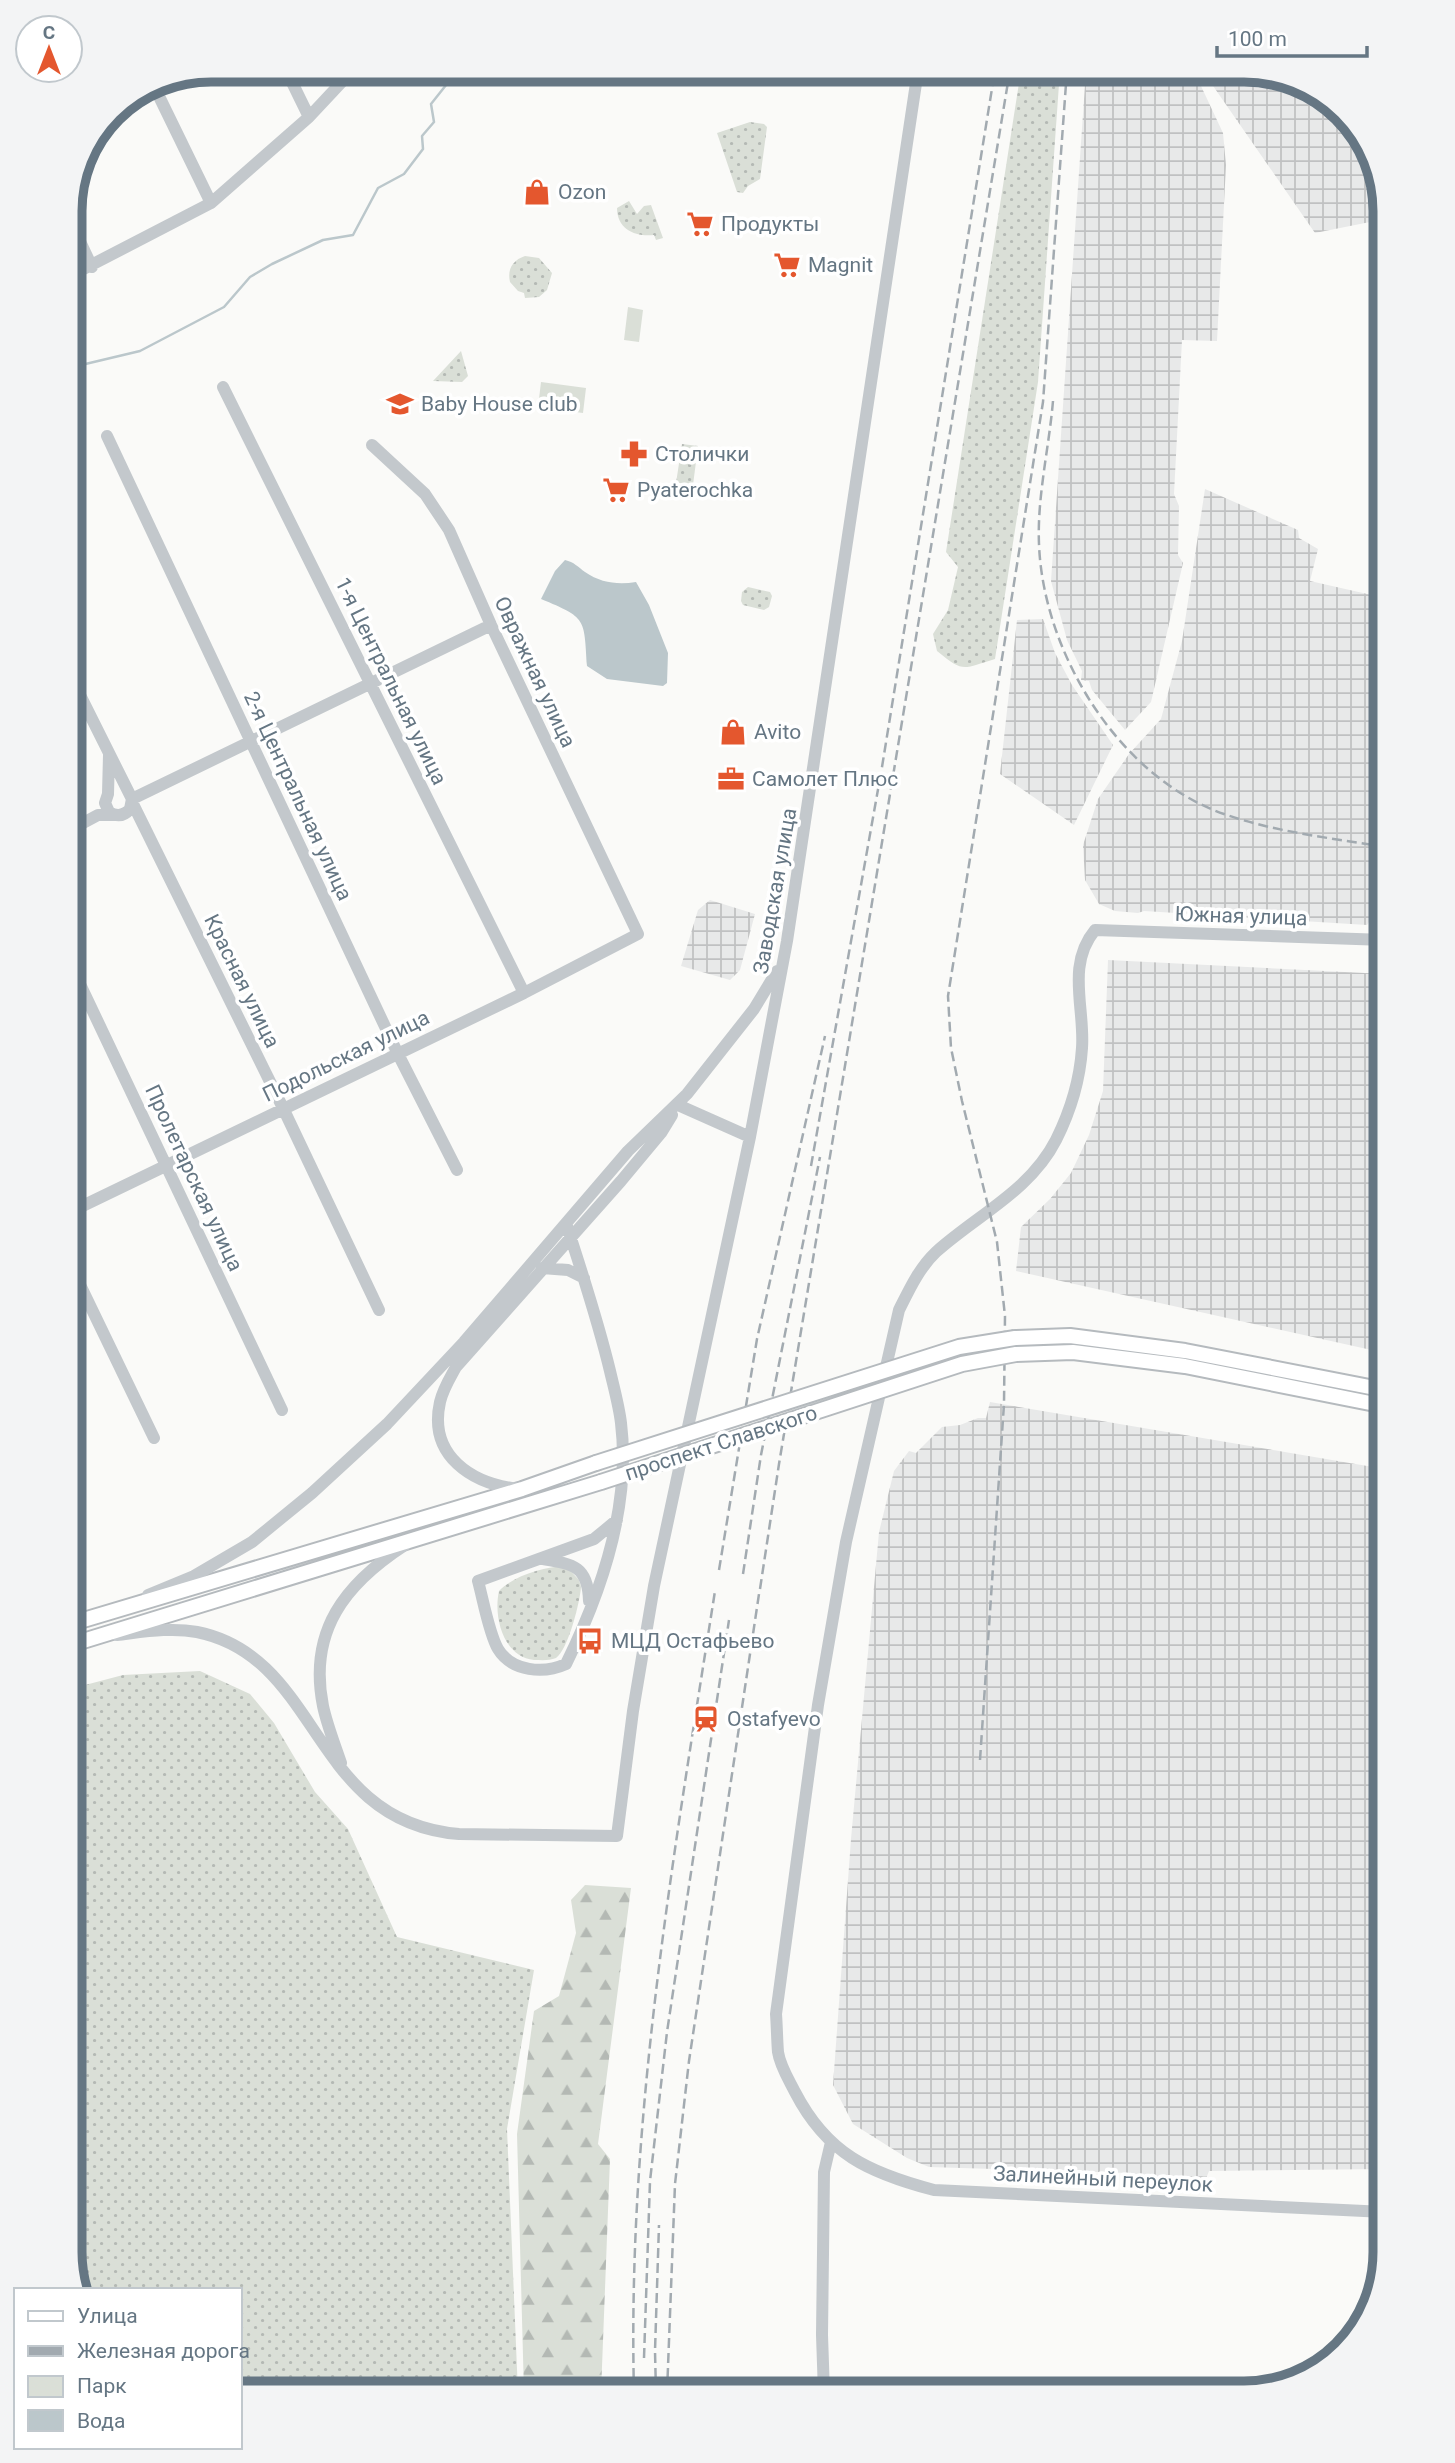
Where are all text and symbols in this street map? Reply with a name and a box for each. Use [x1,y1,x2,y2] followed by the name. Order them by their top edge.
[14,14,84,84] north arrow
[1217,14,1368,58] scale bar
[43,21,55,44] text: С
[1228,27,1287,51] text: 100 m
[522,177,552,207] shop icon: Ozon
[558,180,606,204] place label: Ozon
[685,209,715,239] supermarket icon: Продукты
[721,212,819,236] place label: Продукты
[772,250,802,280] supermarket icon: Magnit
[808,253,873,277] place label: Magnit
[385,389,415,419] school or university icon: Baby House club
[421,392,578,416] place label: Baby House club
[619,439,649,469] pharmacy icon: Столички
[655,442,749,466] place label: Столички
[601,475,631,505] supermarket icon: Pyaterochka
[637,478,753,502] place label: Pyaterochka
[330,573,452,789] street label: 1-я Центральная улица
[490,593,580,751] street label: Овражная улица
[239,688,357,904] street label: 2-я Центральная улица
[718,717,748,747] shop icon: Avito
[754,720,801,744] place label: Avito
[716,764,746,794] office icon: Самолет Плюс
[752,767,898,791] place label: Самолет Плюс
[749,806,801,976] street label: Заводская улица
[1174,902,1308,930] street label: Южная улица
[199,910,285,1052] street label: Красная улица
[259,1005,433,1107] street label: Подольская улица
[140,1081,248,1275] street label: Пролетарская улица
[622,1401,820,1485] street label: проспект Славского
[575,1626,605,1656] bus stop icon: МЦД Остафьево
[611,1629,774,1653] place label: МЦД Остафьево
[691,1704,721,1734] station icon: Ostafyevo
[727,1707,821,1731] place label: Ostafyevo
[992,2161,1214,2197] street label: Залинейный переулок
[14,2288,242,2449] legend
[77,2304,138,2328] text: Улица
[77,2339,250,2363] text: Железная дорога
[77,2374,127,2398] text: Парк
[77,2409,125,2433] text: Вода

